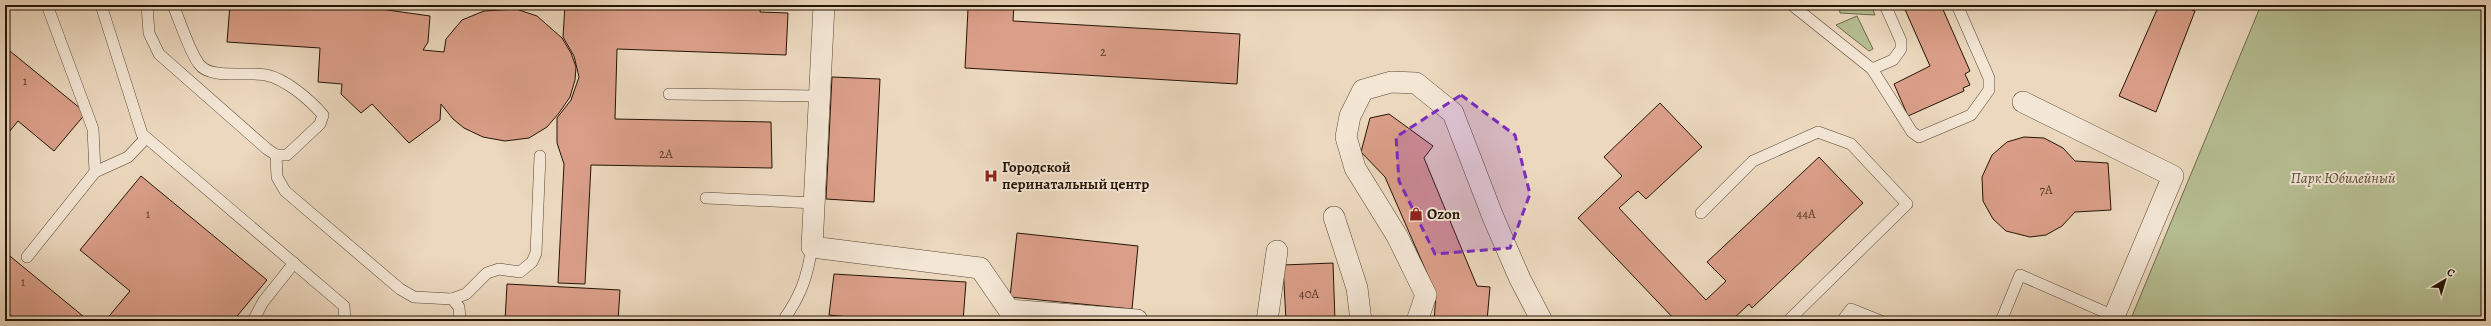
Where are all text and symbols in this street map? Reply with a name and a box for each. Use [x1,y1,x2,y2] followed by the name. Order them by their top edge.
[1100,43,1106,60] house number: 2
[23,72,28,89] house number: 1
[659,145,673,162] house number: 2А
[1002,157,1149,194] place label: Городской перинатальный центр
[983,168,999,184] hospital icon: Городской перинатальный центр
[2291,168,2396,188] park label: Парк Юбилейный
[2039,181,2053,198] house number: 7А
[1427,204,1461,224] place label: Ozon
[146,205,151,222] house number: 1
[1796,205,1816,222] house number: 44А
[1408,206,1424,222] shop icon: Ozon
[2425,260,2465,300] north arrow
[2444,265,2458,281] text: С
[21,273,26,290] house number: 1
[1299,285,1320,302] house number: 40А

